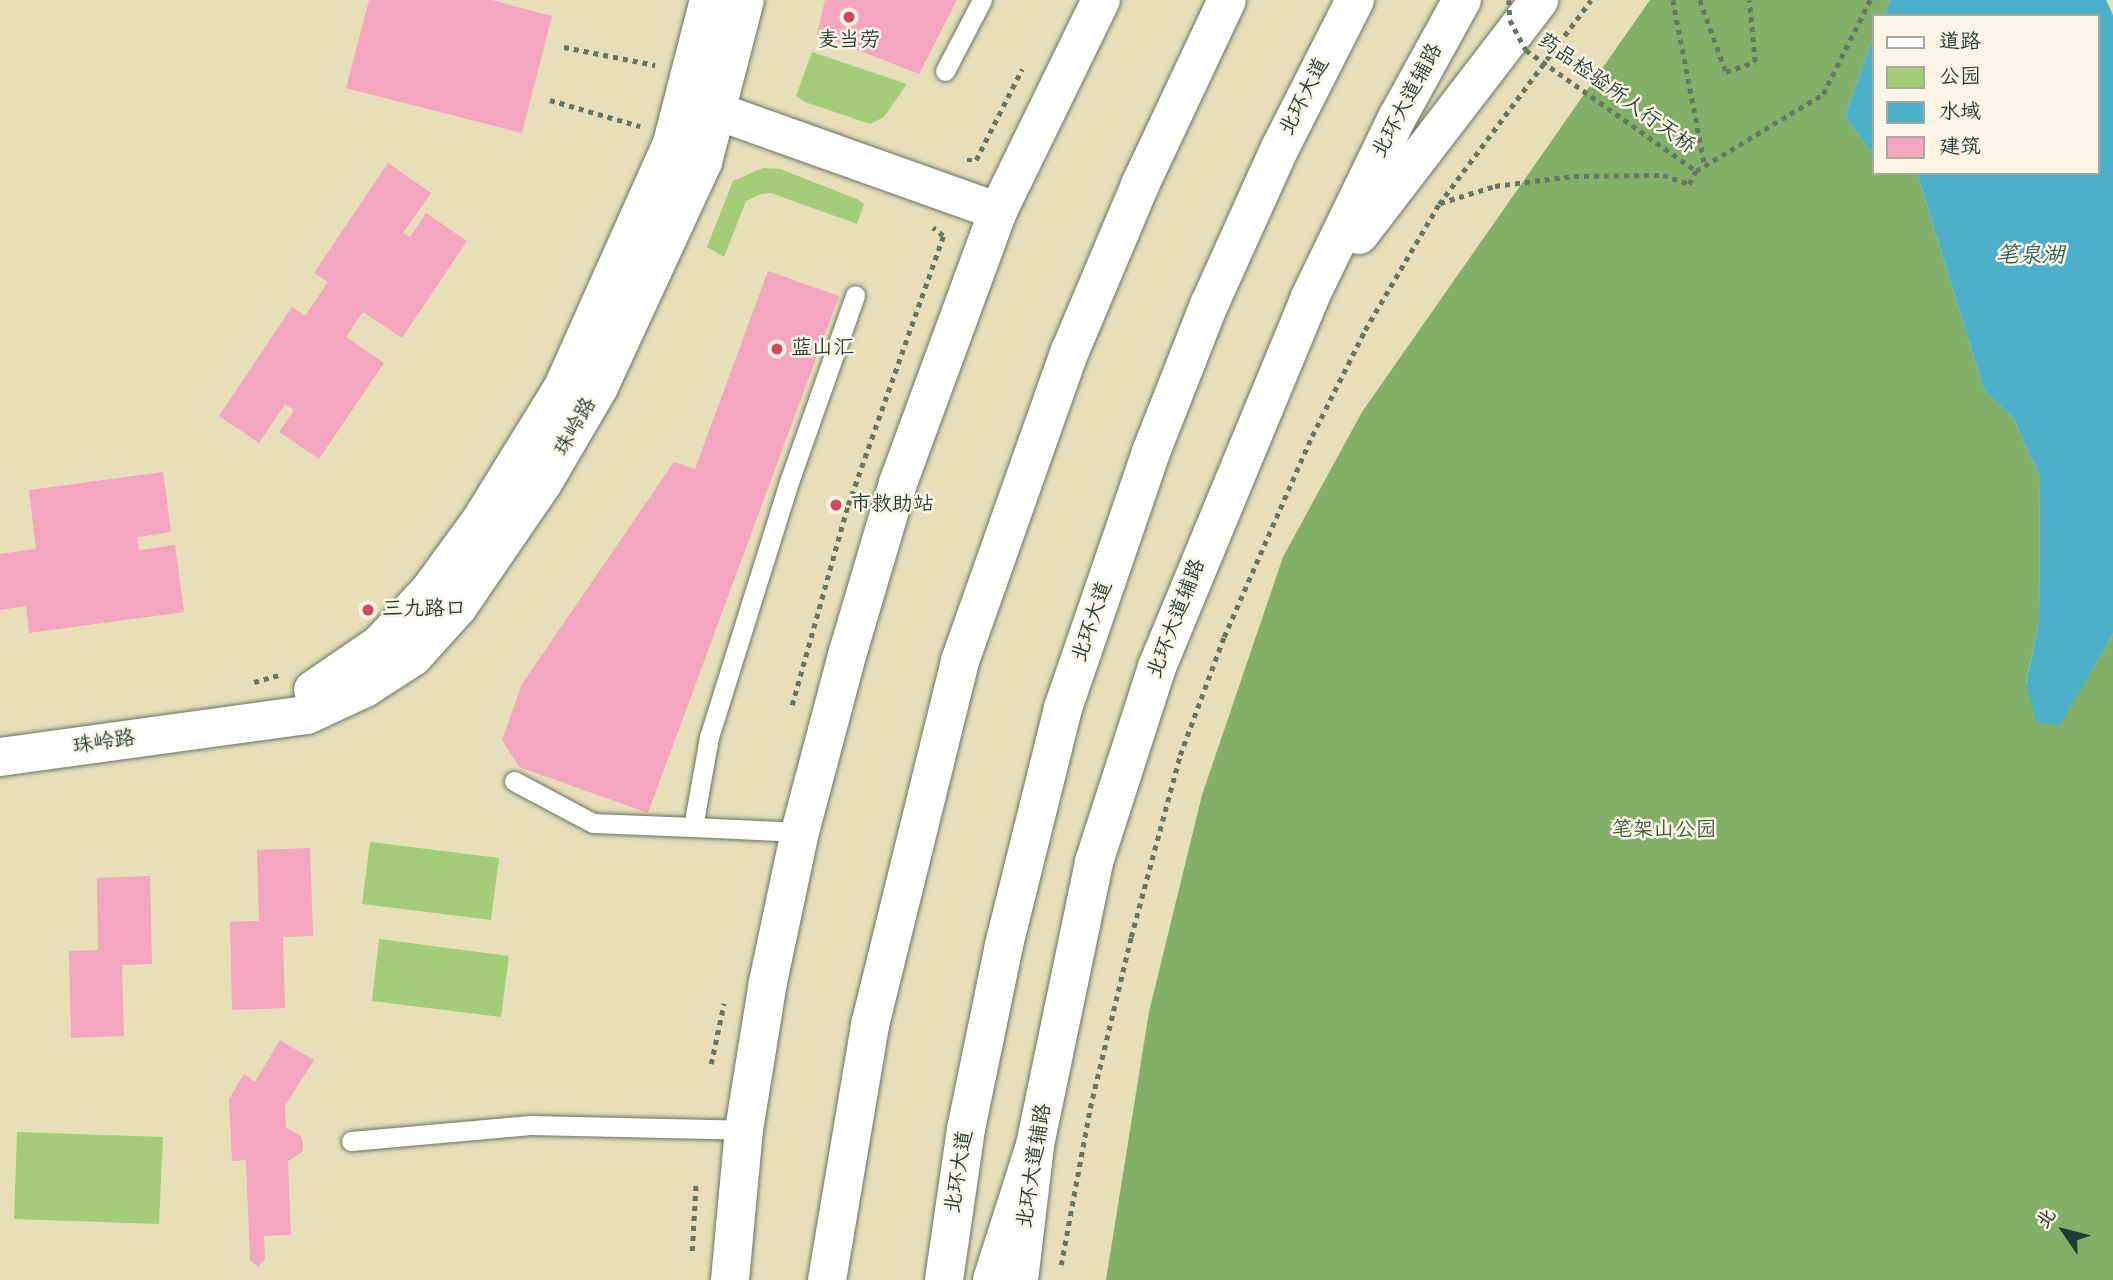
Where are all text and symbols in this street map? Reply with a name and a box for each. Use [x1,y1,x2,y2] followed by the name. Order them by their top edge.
[841,9,857,25] marker: 麦当劳
[1871,14,2099,175] legend
[1939,26,1981,59] text: 道路
[818,28,880,54] place label: 麦当劳
[1532,28,1700,160] street label: 药品检验所人行天桥
[1367,39,1449,163] street label: 北环大道辅路
[1275,54,1335,140] street label: 北环大道
[1939,61,1981,94] text: 公园
[1939,96,1981,129] text: 水域
[1939,131,1981,164] text: 建筑
[1996,242,2064,270] water label: 笔泉湖
[791,336,854,362] place label: 蓝山汇
[769,341,785,357] marker: 蓝山汇
[549,393,603,461] street label: 珠岭路
[850,492,934,518] place label: 市救助站
[828,497,844,513] marker: 市救助站
[1143,556,1211,682] street label: 北环大道辅路
[1067,578,1119,666] street label: 北环大道
[382,597,466,623] place label: 三九路口
[360,602,376,618] marker: 三九路口
[71,726,137,760] street label: 珠岭路
[1612,818,1716,844] park label: 笔架山公园
[1013,1102,1057,1230] street label: 北环大道辅路
[941,1129,979,1215] street label: 北环大道
[2029,1196,2099,1266] north arrow
[2029,1203,2065,1235] text: 北

